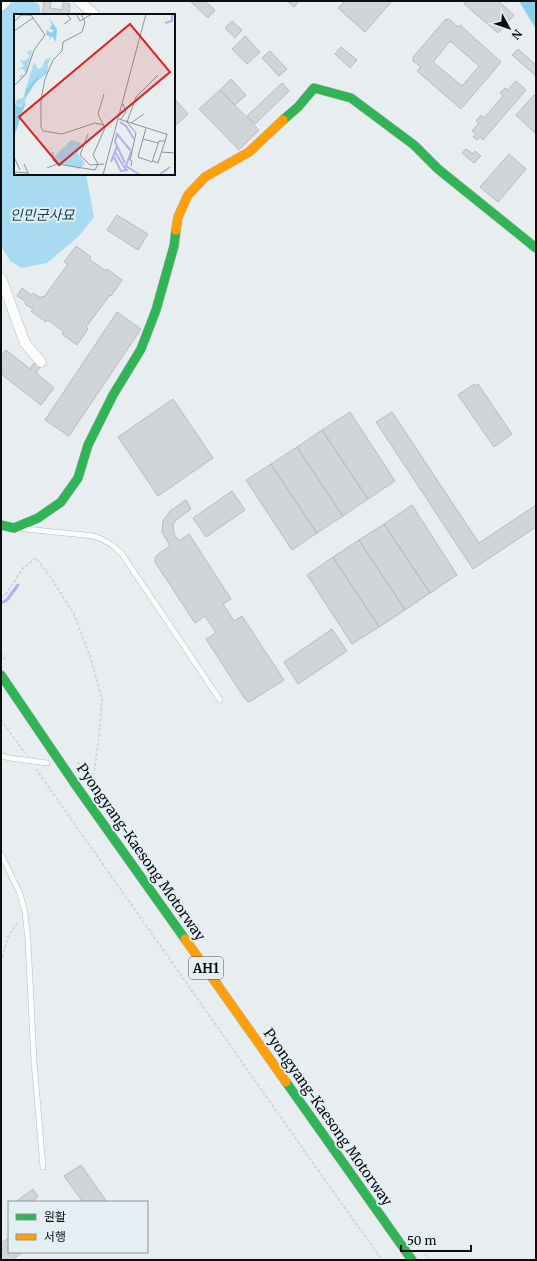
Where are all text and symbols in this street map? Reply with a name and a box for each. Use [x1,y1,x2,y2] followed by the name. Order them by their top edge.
[489,8,529,48] north arrow
[14,14,175,175] inset map
[508,27,525,42] text: N
[10,206,75,224] park label: 인민군사묘
[73,760,210,945] street label: Pyongyang-Kaesong Motorway
[189,957,223,979] road number: AH1
[260,1025,397,1210] street label: Pyongyang-Kaesong Motorway
[8,1201,148,1253] legend
[44,1209,66,1224] text: 원활
[401,1227,471,1253] scale bar
[44,1229,66,1244] text: 서행
[407,1233,436,1248] text: 50 m

